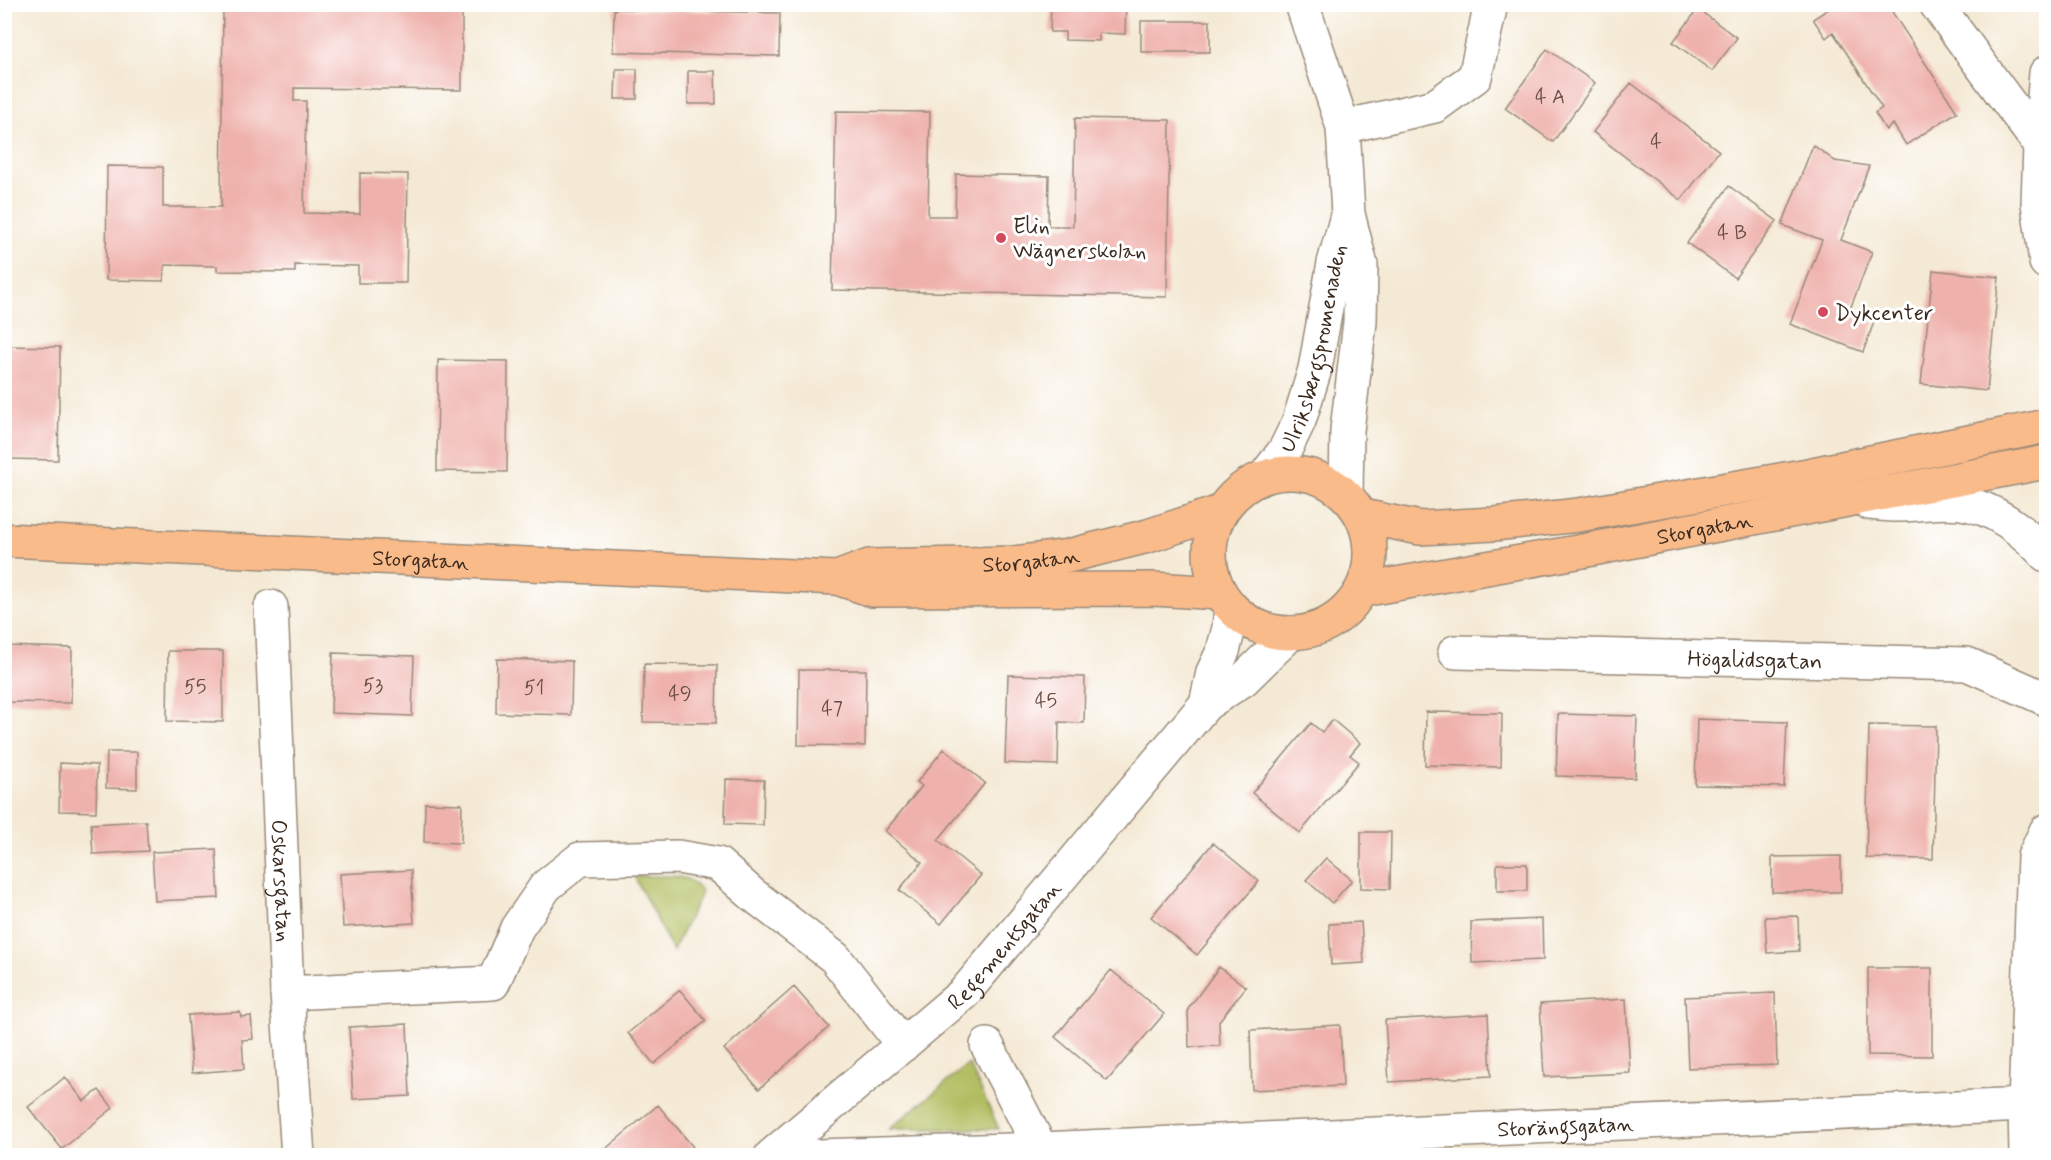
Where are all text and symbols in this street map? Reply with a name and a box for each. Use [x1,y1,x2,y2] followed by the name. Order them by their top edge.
[1535,84,1565,111] house number: 4 A
[1650,129,1662,156] house number: 4
[1013,213,1146,267] place label: Elin Wägnerskolan
[1717,220,1747,247] house number: 4 B
[994,231,1008,245] marker: Elin Wägnerskolan
[1274,241,1355,457] street label: Ulriksbergspromenaden
[1835,300,1933,328] place label: Dykcenter
[1816,305,1830,319] marker: Dykcenter
[1654,507,1755,552] street label: Storgatan
[982,542,1082,580] street label: Storgatan
[371,545,470,577] street label: Storgatan
[1687,645,1823,679] street label: Högalidsgatan
[363,673,383,700] house number: 53
[184,674,206,701] house number: 55
[524,675,544,702] house number: 51
[668,681,692,708] house number: 49
[1035,688,1057,715] house number: 45
[821,696,843,723] house number: 47
[264,819,297,943] street label: Oskarsgatan
[942,876,1068,1017] street label: Regementsgatan
[1497,1111,1634,1145] street label: Storängsgatan

